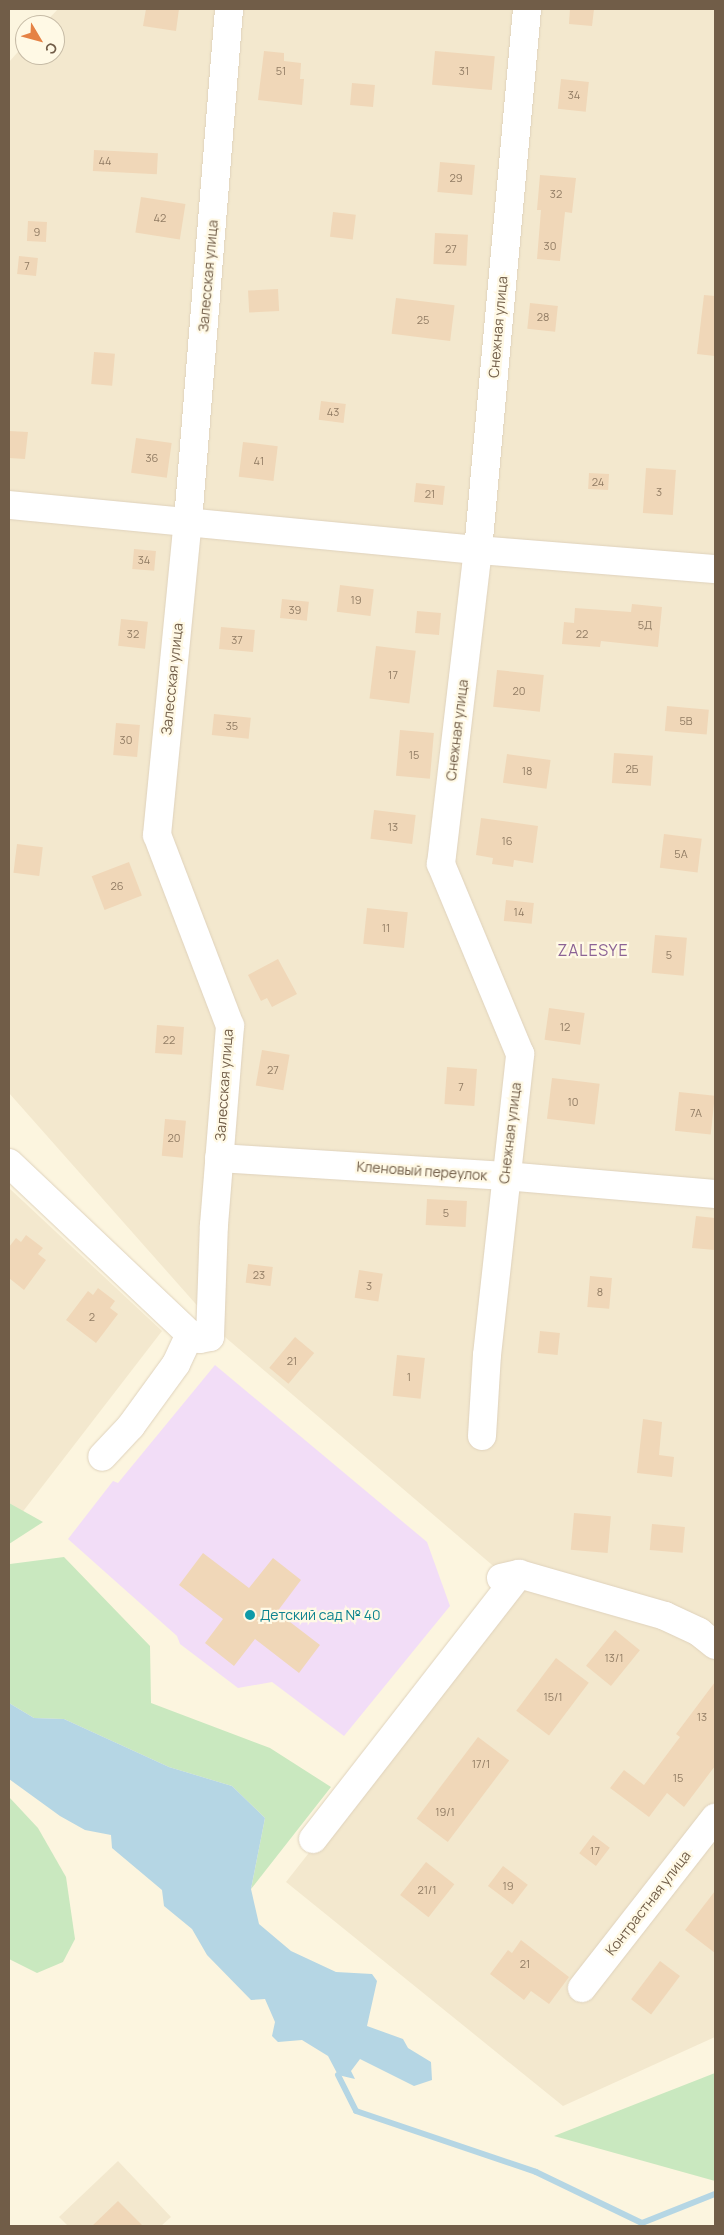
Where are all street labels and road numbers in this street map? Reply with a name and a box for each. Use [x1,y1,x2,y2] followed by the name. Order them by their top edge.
[195,219,221,333] street label: Залесская улица
[485,275,511,379] street label: Снежная улица
[158,622,186,736] street label: Залесская улица
[442,678,472,782] street label: Снежная улица
[212,1028,236,1142] street label: Залесская улица
[495,1081,525,1185] street label: Снежная улица
[356,1158,488,1184] street label: Кленовый переулок
[602,1847,694,1959] street label: Контрастная улица

